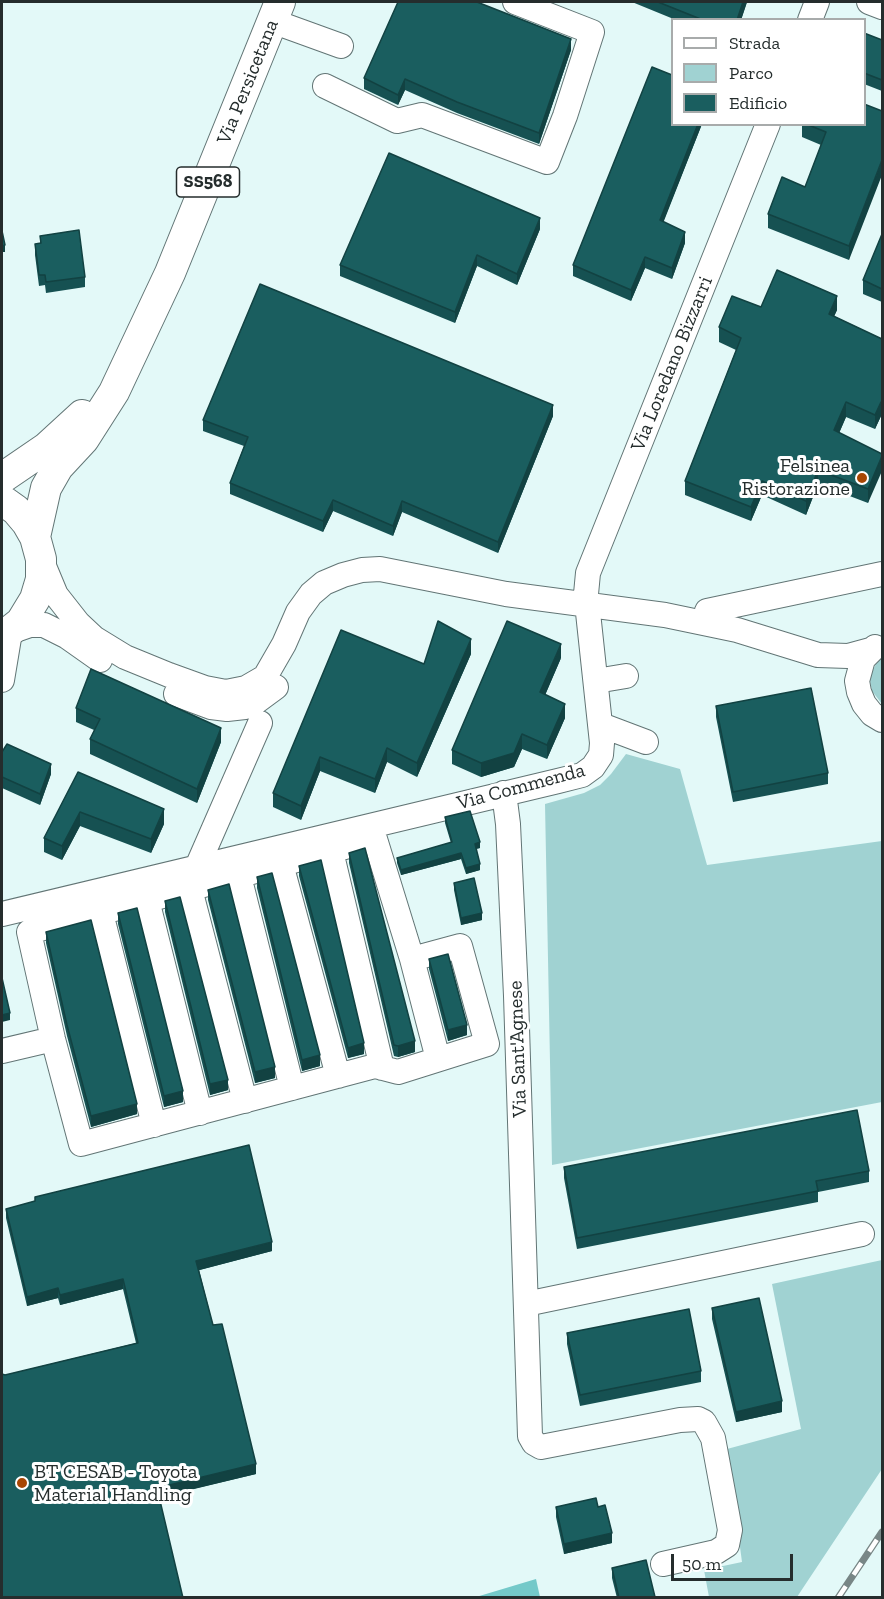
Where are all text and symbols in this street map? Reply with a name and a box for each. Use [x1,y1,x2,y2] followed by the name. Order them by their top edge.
[212,16,284,148] street label: Via Persicetana
[671,18,866,126] legend
[729,32,780,54] text: Strada
[729,62,773,84] text: Parco
[729,92,787,114] text: Edificio
[176,167,240,197] road number: SS568
[626,273,718,455] street label: Via Loredano Bizzarri
[742,454,850,501] place label: Felsinea Ristorazione
[855,471,869,485] marker: Felsinea Ristorazione
[454,758,588,816] street label: Via Commenda
[504,980,532,1118] street label: Via Sant'Agnese
[34,1460,197,1507] place label: BT CESAB - Toyota Material Handling
[15,1476,29,1490] marker: BT CESAB - Toyota Material Handling
[674,1542,796,1580] scale bar
[682,1553,721,1575] text: 50 m

